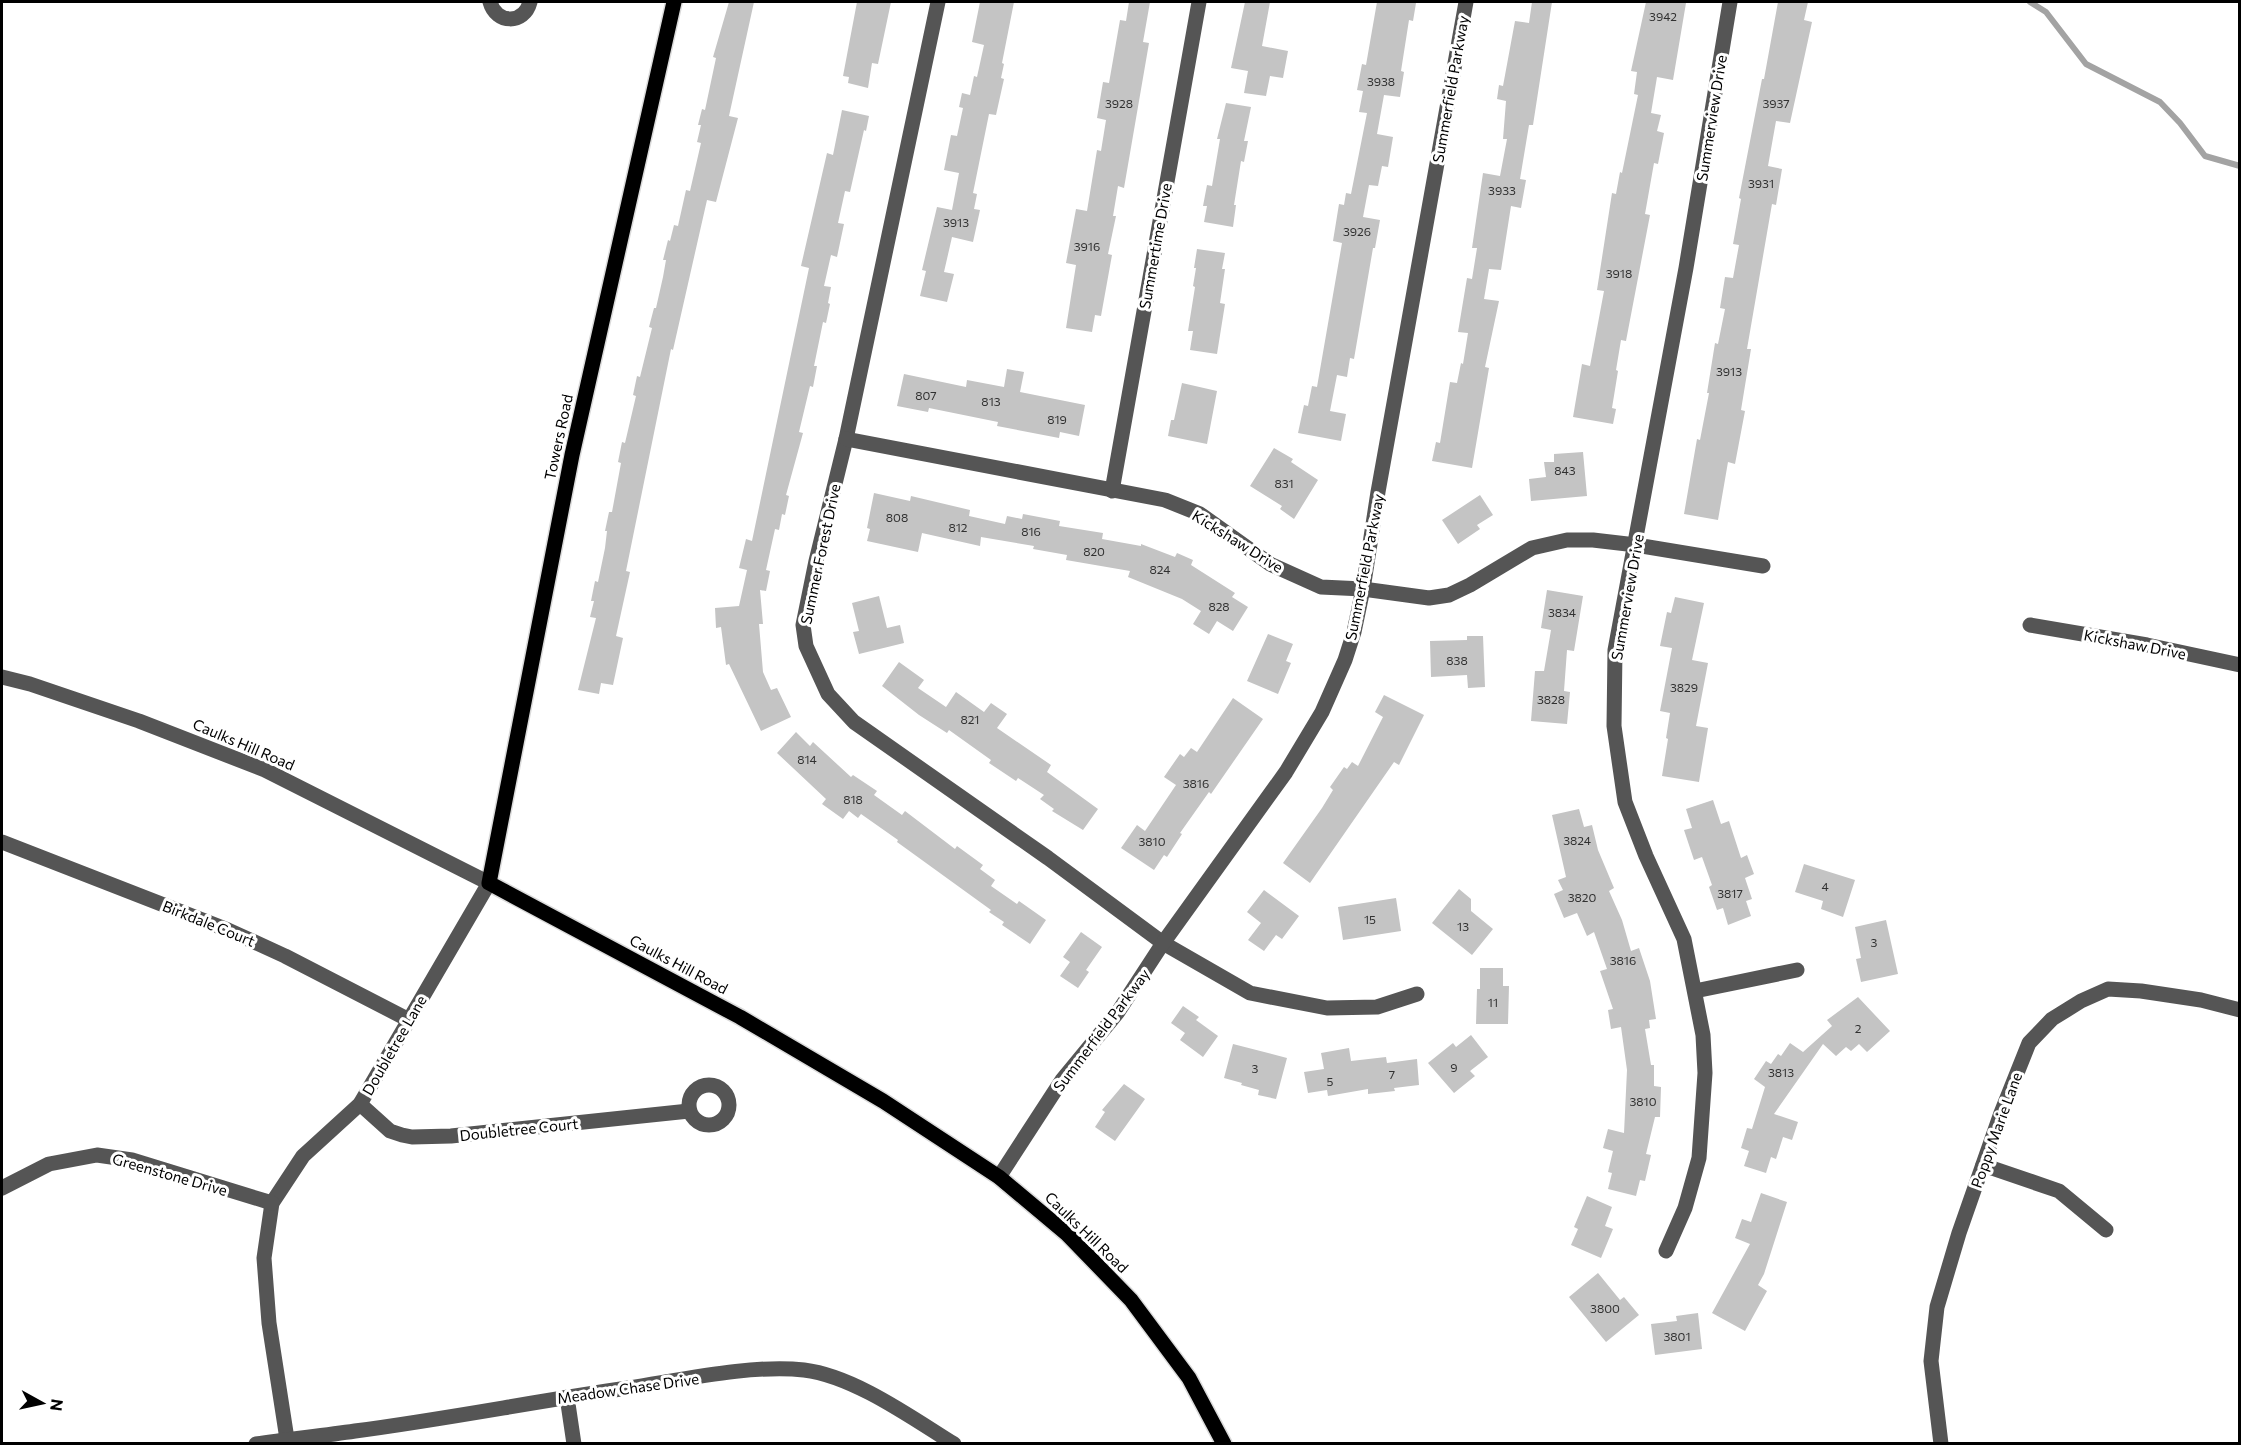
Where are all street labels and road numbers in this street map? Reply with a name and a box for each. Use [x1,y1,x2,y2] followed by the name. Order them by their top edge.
[1428,14,1472,164] street label: Summerfield Parkway
[1692,53,1730,182] street label: Summerview Drive
[1135,182,1175,310] street label: Summertime Drive
[540,392,576,482] street label: Towers Road
[796,482,844,626] street label: Summer Forest Drive
[1341,492,1387,642] street label: Summerfield Parkway
[1189,506,1287,576] street label: Kickshaw Drive
[1607,533,1647,661] street label: Summerview Drive
[2082,625,2188,663] street label: Kickshaw Drive
[190,714,298,774] street label: Caulks Hill Road
[160,896,258,950] street label: Birkdale Court
[627,931,731,997] street label: Caulks Hill Road
[1049,965,1153,1095] street label: Summerfield Parkway
[358,992,430,1098] street label: Doubletree Lane
[1967,1070,2025,1190] street label: Poppy Marie Lane
[459,1114,579,1144] street label: Doubletree Court
[111,1149,230,1199] street label: Greenstone Drive
[1042,1188,1132,1276] street label: Caulks Hill Road
[556,1369,700,1407] street label: Meadow Chase Drive

